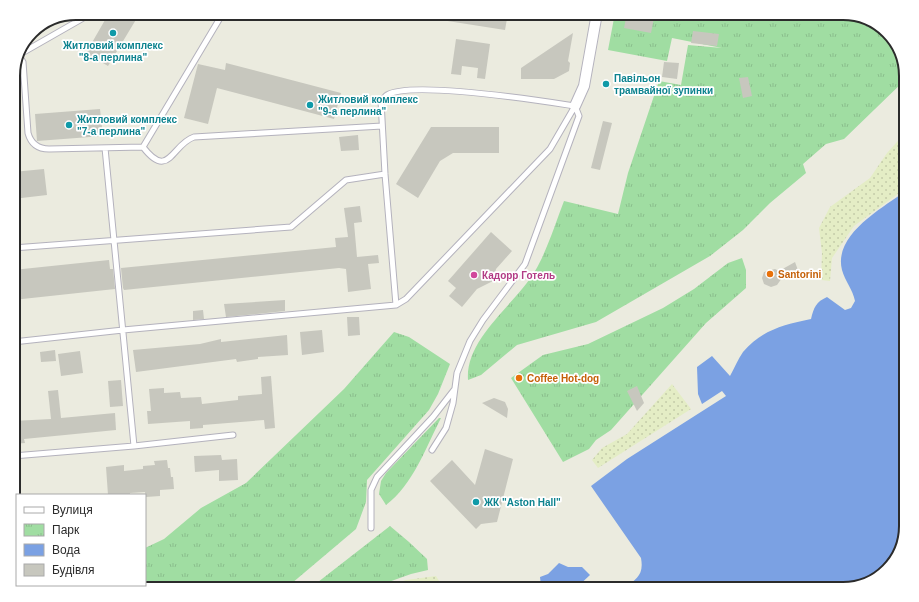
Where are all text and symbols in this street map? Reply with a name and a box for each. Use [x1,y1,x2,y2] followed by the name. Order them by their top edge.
[108,28,118,38] marker: Житловий комплекс "8-а перлина"
[62,40,163,63] place label: Житловий комплекс "8-а перлина"
[614,73,713,96] place label: Павільон трамвайної зупинки
[601,79,611,89] marker: Павільон трамвайної зупинки
[317,94,418,117] place label: Житловий комплекс "9-а перлина"
[305,100,315,110] marker: Житловий комплекс "9-а перлина"
[76,114,177,137] place label: Житловий комплекс "7-а перлина"
[64,120,74,130] marker: Житловий комплекс "7-а перлина"
[765,269,775,279] marker: Santorini
[778,269,822,280] place label: Santorini
[469,270,479,280] marker: Кадорр Готель
[482,270,555,281] place label: Кадорр Готель
[514,373,524,383] marker: Coffee Hot-dog
[527,373,599,384] place label: Coffee Hot-dog
[16,494,146,586] legend
[471,497,481,507] marker: ЖК "Aston Hall"
[483,497,561,508] place label: ЖК "Aston Hall"
[52,503,93,517] text: Вулиця
[52,523,80,537] text: Парк
[52,543,80,557] text: Вода
[52,563,94,577] text: Будівля

